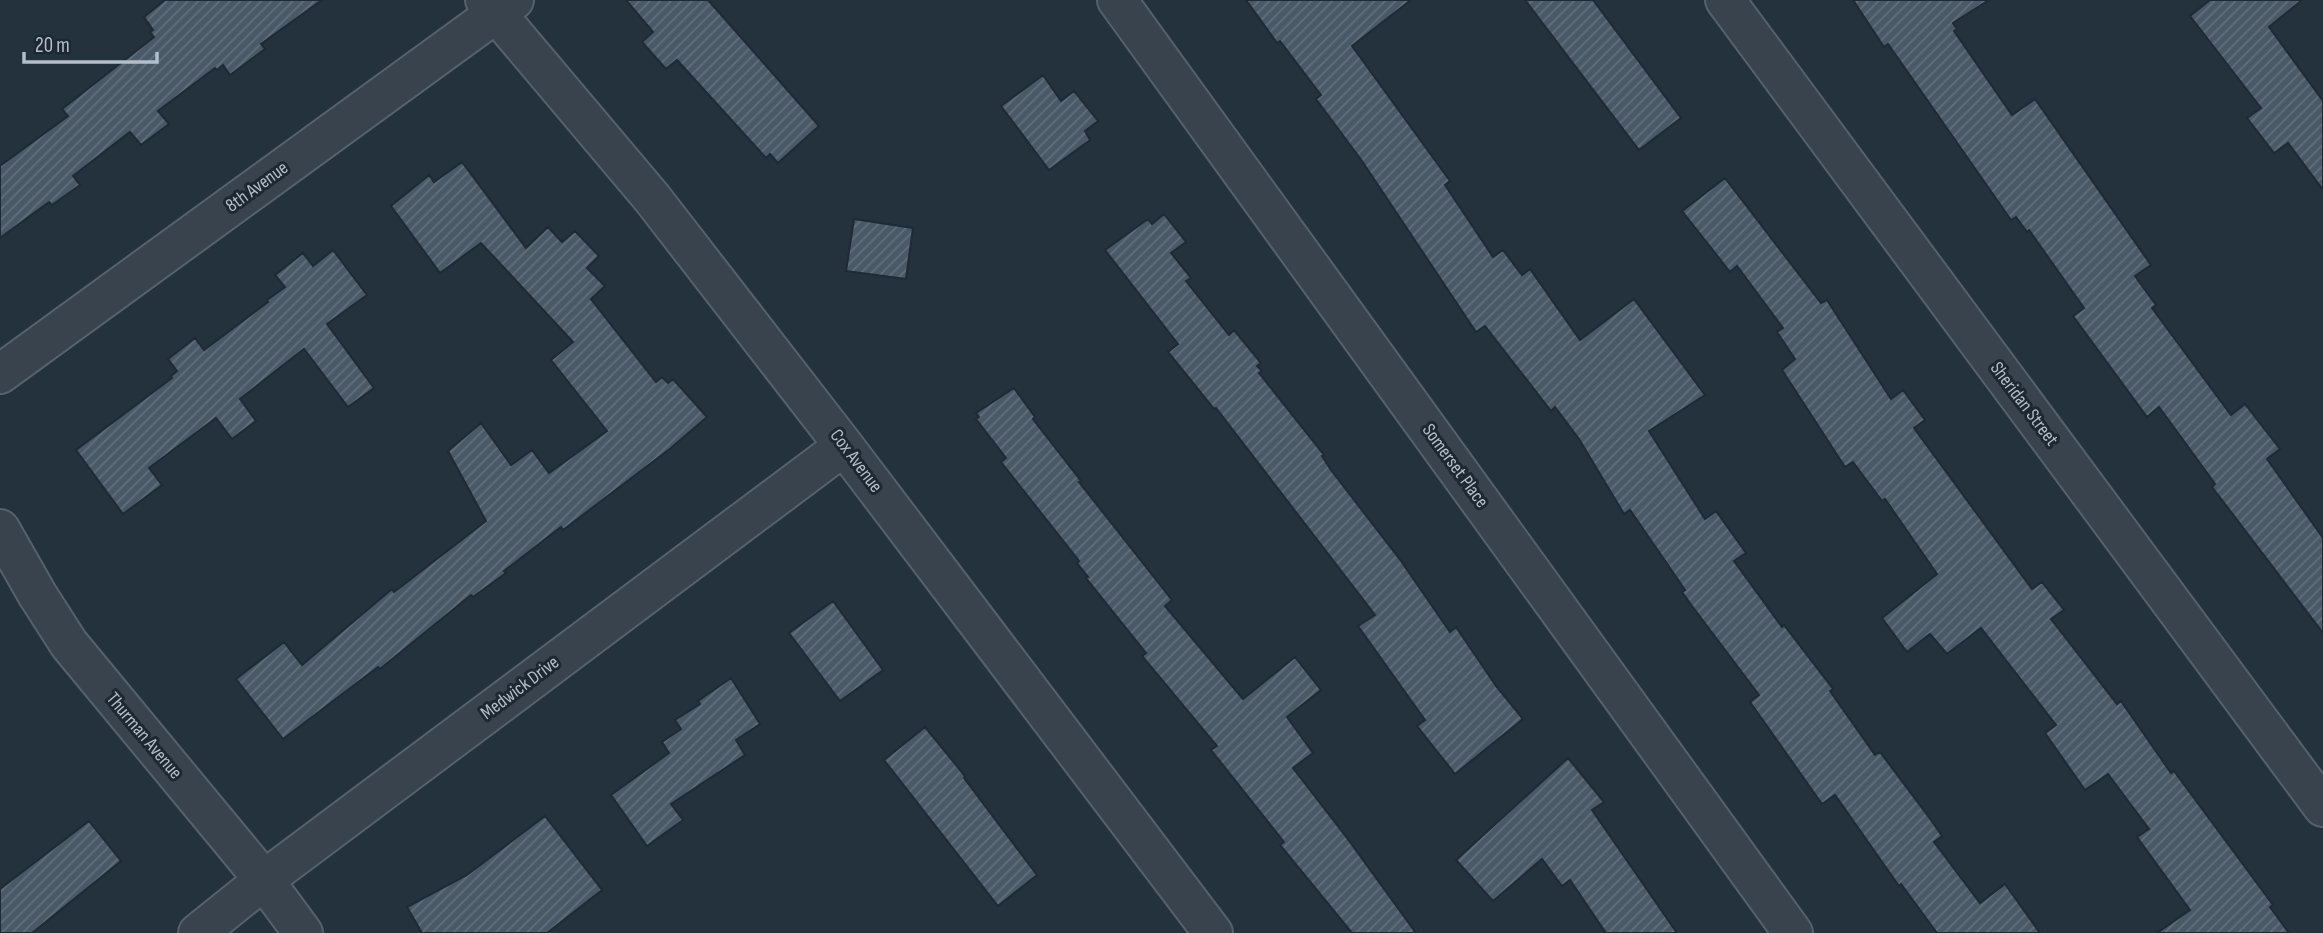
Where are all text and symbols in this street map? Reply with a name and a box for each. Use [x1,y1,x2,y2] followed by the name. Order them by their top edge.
[24,21,158,65] scale bar
[35,33,70,58] text: 20 m
[221,157,293,217] street label: 8th Avenue
[1985,357,2063,451] street label: Sheridan Street
[1417,419,1493,513] street label: Somerset Place
[825,425,887,497] street label: Cox Avenue
[476,651,564,725] street label: Medwick Drive
[101,688,187,784] street label: Thurman Avenue

